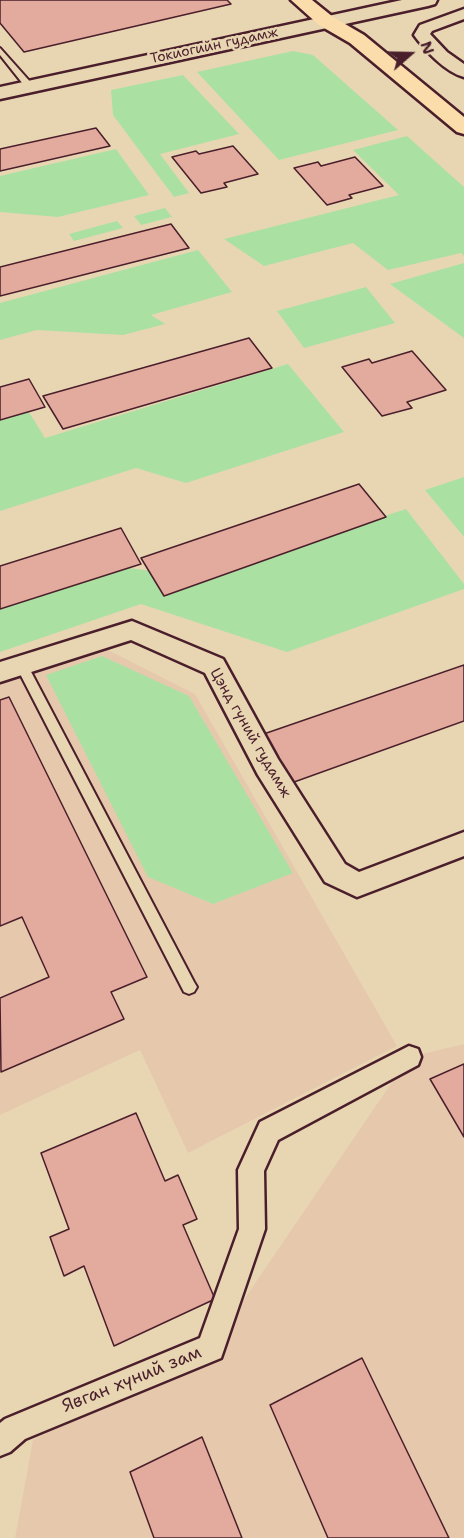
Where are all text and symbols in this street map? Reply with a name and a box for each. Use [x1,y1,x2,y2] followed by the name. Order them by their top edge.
[149,24,279,68] street label: Токиогийн гудамж
[380,24,440,84] north arrow
[415,38,439,57] text: N
[206,665,294,801] street label: Цэнд гүний гудамж
[59,1342,205,1418] street label: Явган хүний зам

